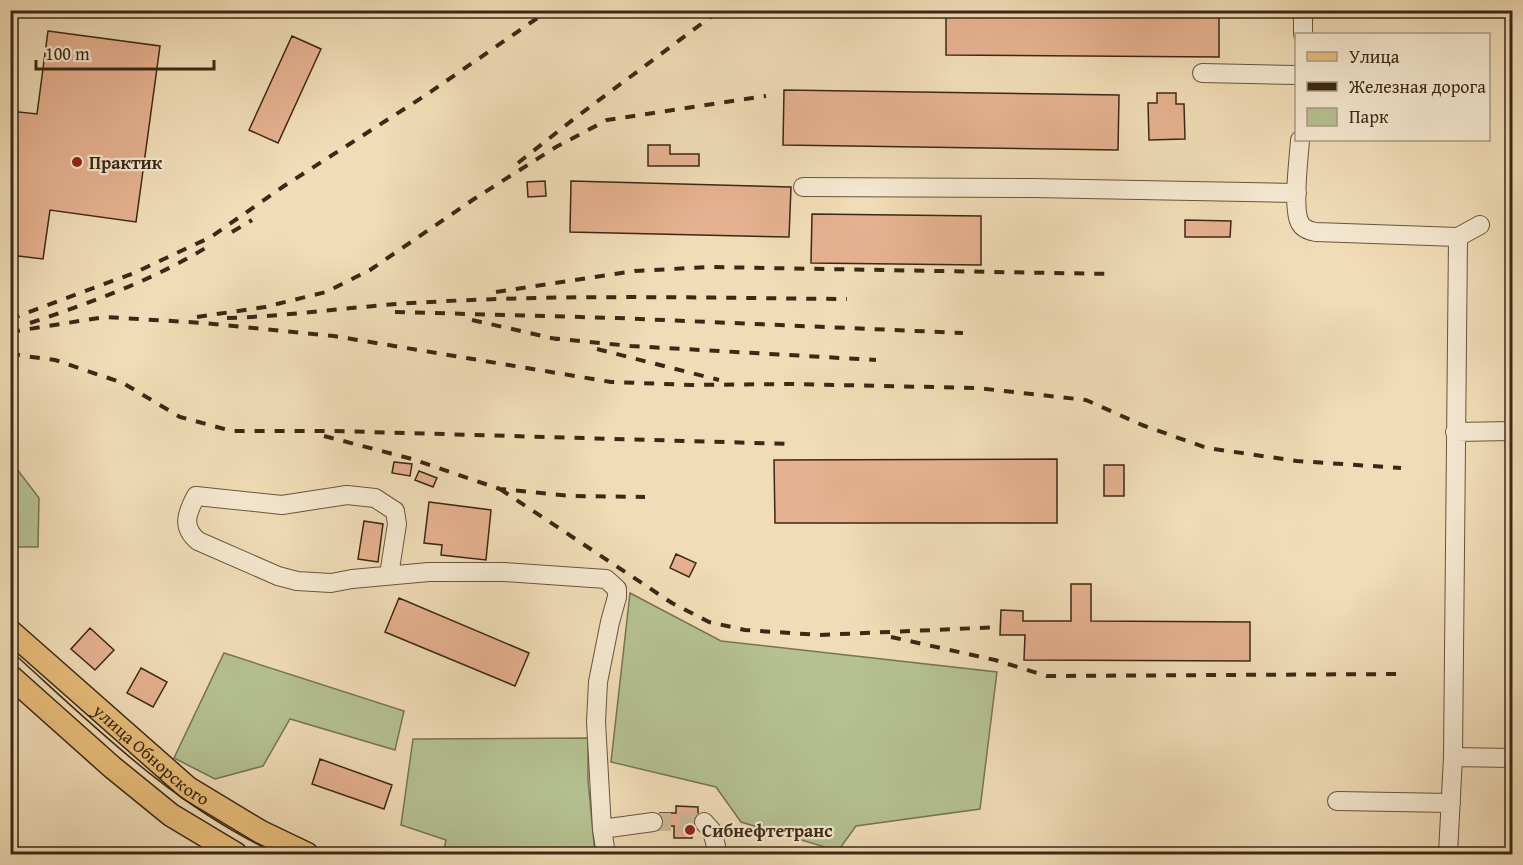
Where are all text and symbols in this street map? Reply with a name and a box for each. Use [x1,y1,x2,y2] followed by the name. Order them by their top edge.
[36,33,214,71] scale bar
[1295,33,1490,141] legend
[45,40,90,67] text: 100 m
[1349,43,1400,70] text: Улица
[1348,73,1486,100] text: Железная дорога
[1349,103,1389,130] text: Парк
[89,149,163,176] place label: Практик
[70,155,84,169] marker: Практик
[87,696,215,812] street label: улица Обнорского
[702,817,833,844] place label: Сибнефтетранс
[683,823,697,837] marker: Сибнефтетранс

